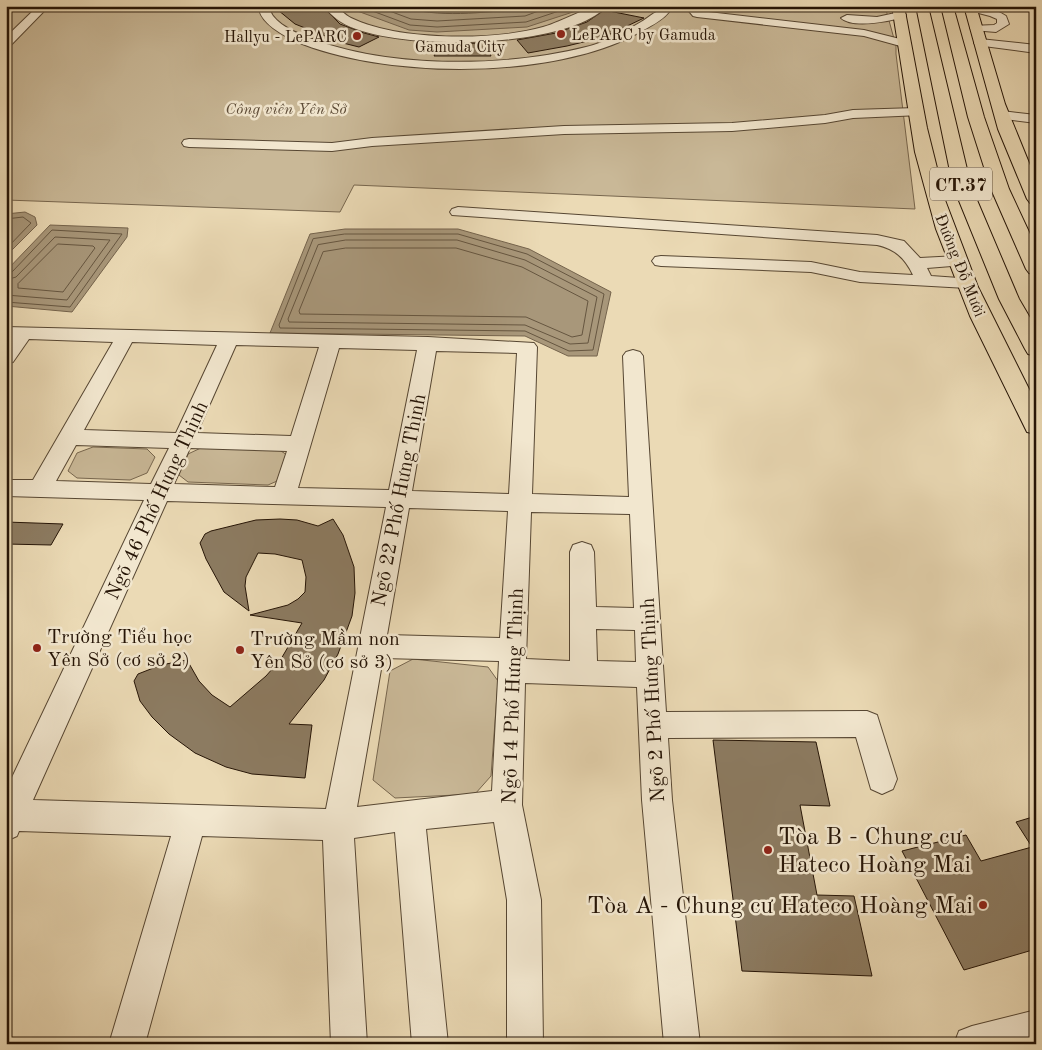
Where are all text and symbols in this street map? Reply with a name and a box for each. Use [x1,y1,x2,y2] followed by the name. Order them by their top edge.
[555,28,567,40] marker: LePARC by Gamuda
[571,28,716,44] place label: LePARC by Gamuda
[224,30,347,46] place label: Hallyu - LePARC
[351,30,363,42] marker: Hallyu - LePARC
[415,40,506,56] street label: Gamuda City
[225,102,347,118] park label: Công viên Yên Sở
[930,168,992,200] road number: CT.37
[931,211,990,319] street label: Đường Đỗ Mười
[370,392,430,609] street label: Ngõ 22 Phố Hưng Thịnh
[103,398,213,603] street label: Ngõ 46 Phố Hưng Thịnh
[500,587,528,805] street label: Ngõ 14 Phố Hưng Thịnh
[639,597,669,803] street label: Ngõ 2 Phố Hưng Thịnh
[47,627,192,671] place label: Trường Tiểu học Yên Sở (cơ sở 2)
[250,628,400,673] place label: Trường Mầm non Yên Sở (cơ sở 3)
[31,642,43,654] marker: Trường Tiểu học Yên Sở (cơ sở 2)
[234,644,246,656] marker: Trường Mầm non Yên Sở (cơ sở 3)
[778,826,971,878] place label: Tòa B - Chung cư Hateco Hoàng Mai
[762,844,774,856] marker: Tòa B - Chung cư Hateco Hoàng Mai
[587,895,973,919] place label: Tòa A - Chung cư Hateco Hoàng Mai
[977,899,989,911] marker: Tòa A - Chung cư Hateco Hoàng Mai

